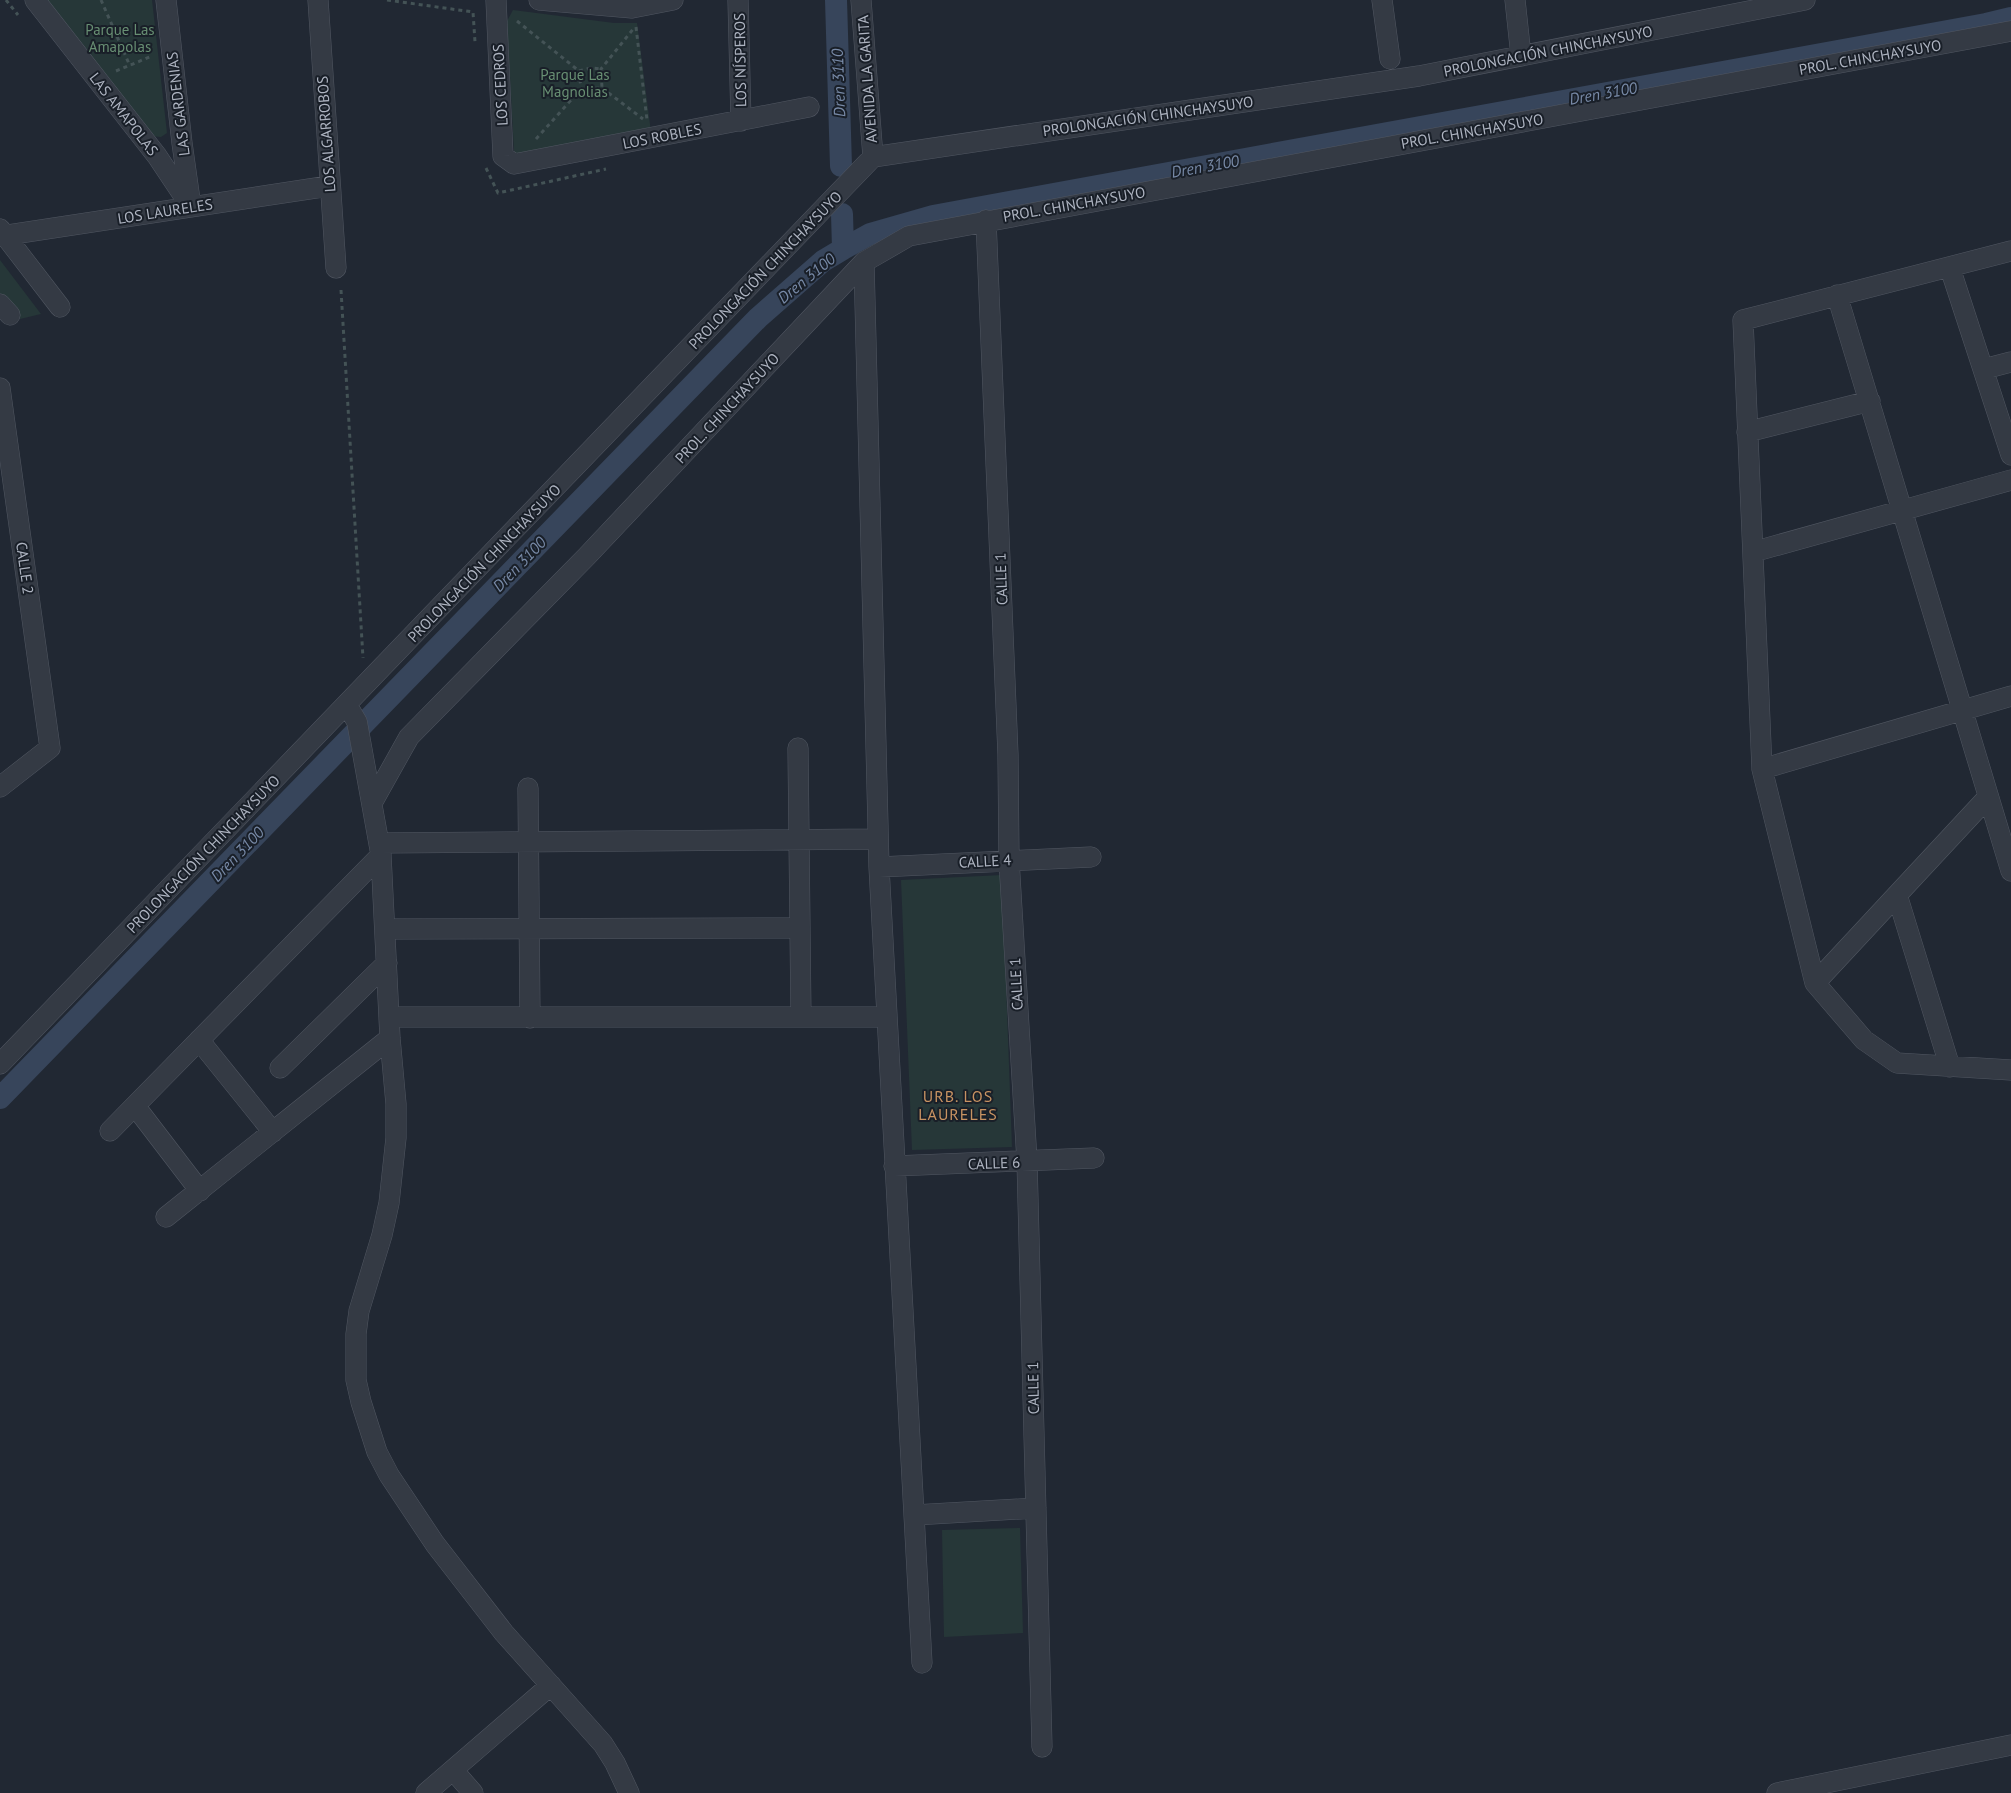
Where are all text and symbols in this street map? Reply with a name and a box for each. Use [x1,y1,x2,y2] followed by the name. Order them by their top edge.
[730,13,750,107] street label: LOS NÍSPEROS
[853,14,881,144] street label: AVENIDA LA GARITA
[85,20,155,56] park label: Parque Las Amapolas
[1442,21,1654,81] street label: PROLONGACIÓN CHINCHAYSUYO
[1797,35,1943,79] street label: PROL. CHINCHAYSUYO
[488,44,512,126] street label: LOS CEDROS
[827,48,849,118] water label: Dren 3110
[162,51,194,157] street label: LAS GARDENIAS
[540,65,610,101] park label: Parque Las Magnolias
[86,69,162,159] street label: LAS AMAPOLAS
[312,75,340,193] street label: LOS ALGARROBOS
[1568,77,1639,109] water label: Dren 3100
[1041,92,1255,140] street label: PROLONGACIÓN CHINCHAYSUYO
[1399,109,1545,153] street label: PROL. CHINCHAYSUYO
[621,119,703,153] street label: LOS ROBLES
[1170,150,1241,182] water label: Dren 3100
[1001,182,1147,226] street label: PROL. CHINCHAYSUYO
[684,187,846,353] street label: PROLONGACIÓN CHINCHAYSUYO
[116,194,214,228] street label: LOS LAURELES
[773,248,839,307] water label: Dren 3100
[671,349,783,467] street label: PROL. CHINCHAYSUYO
[403,480,565,646] street label: PROLONGACIÓN CHINCHAYSUYO
[488,532,550,596] water label: Dren 3100
[12,541,38,595] street label: CALLE 2
[991,552,1011,606] street label: CALLE 1
[122,771,284,937] street label: PROLONGACIÓN CHINCHAYSUYO
[206,822,268,886] water label: Dren 3100
[958,850,1012,872] street label: CALLE 4
[1005,957,1027,1011] street label: CALLE 1
[918,1086,998,1124] district label: URB. LOS LAURELES
[967,1153,1021,1173] street label: CALLE 6
[1023,1362,1043,1414] street label: CALLE 1

